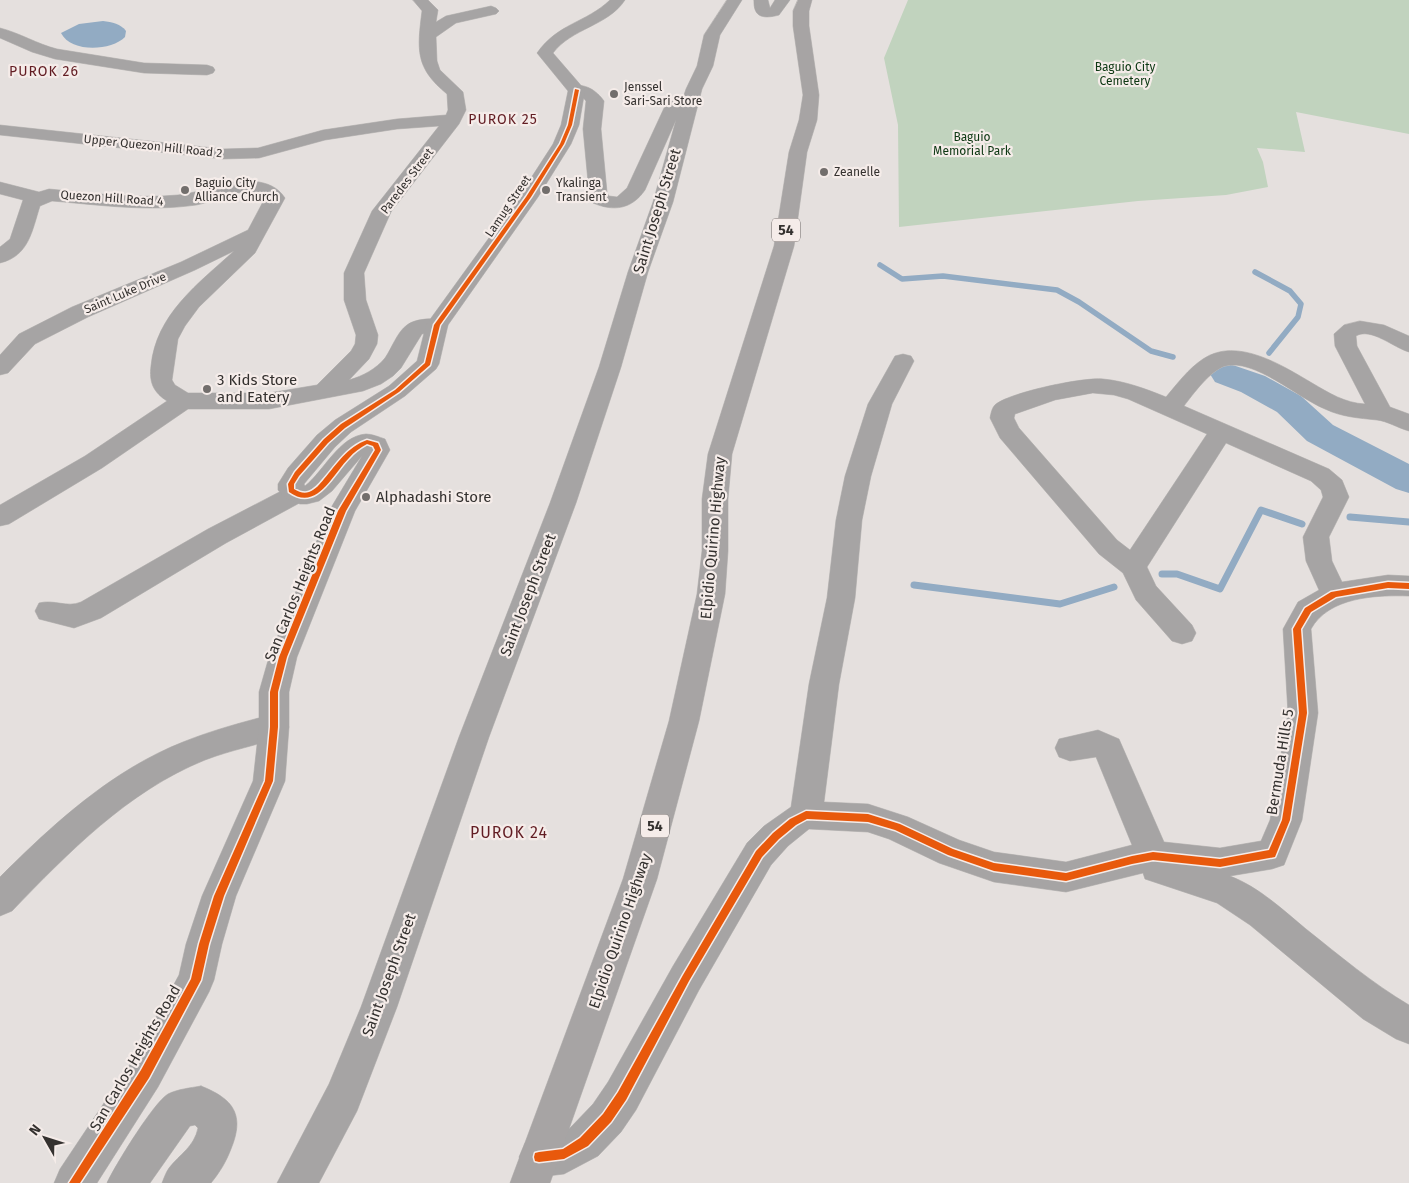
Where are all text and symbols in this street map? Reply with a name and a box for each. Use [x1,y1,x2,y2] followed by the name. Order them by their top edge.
[1095,60,1155,88] park label: Baguio City Cemetery
[9,63,79,80] district label: PUROK 26
[624,80,702,108] place label: Jenssel Sari-Sari Store
[608,88,620,100] marker: Jenssel Sari-Sari Store
[468,111,538,128] district label: PUROK 25
[933,130,1012,158] park label: Baguio Memorial Park
[83,132,223,160] street label: Upper Quezon Hill Road 2
[378,145,437,217] street label: Paredes Street
[629,146,685,276] street label: Saint Joseph Street
[834,165,880,179] place label: Zeanelle
[818,166,830,178] marker: Zeanelle
[482,172,534,240] street label: Lamug Street
[195,176,279,204] place label: Baguio City Alliance Church
[556,176,607,204] place label: Ykalinga Transient
[179,184,191,196] marker: Baguio City Alliance Church
[540,184,552,196] marker: Ykalinga Transient
[60,187,165,209] street label: Quezon Hill Road 4
[772,218,800,242] road number: 54
[82,269,168,317] street label: Saint Luke Drive
[217,371,297,406] place label: 3 Kids Store and Eatery
[201,383,213,395] marker: 3 Kids Store and Eatery
[697,455,729,620] street label: Elpidio Quirino Highway
[376,488,491,506] place label: Alphadashi Store
[360,491,372,503] marker: Alphadashi Store
[261,504,339,664] street label: San Carlos Heights Road
[496,531,560,659] street label: Saint Joseph Street
[1263,708,1297,816] street label: Bermuda Hills 5
[641,814,669,838] road number: 54
[470,823,548,842] district label: PUROK 24
[585,850,655,1011] street label: Elpidio Quirino Highway
[358,910,420,1039] street label: Saint Joseph Street
[86,982,184,1134] street label: San Carlos Heights Road
[20,1113,70,1163] north arrow
[26,1121,45,1139] text: N

